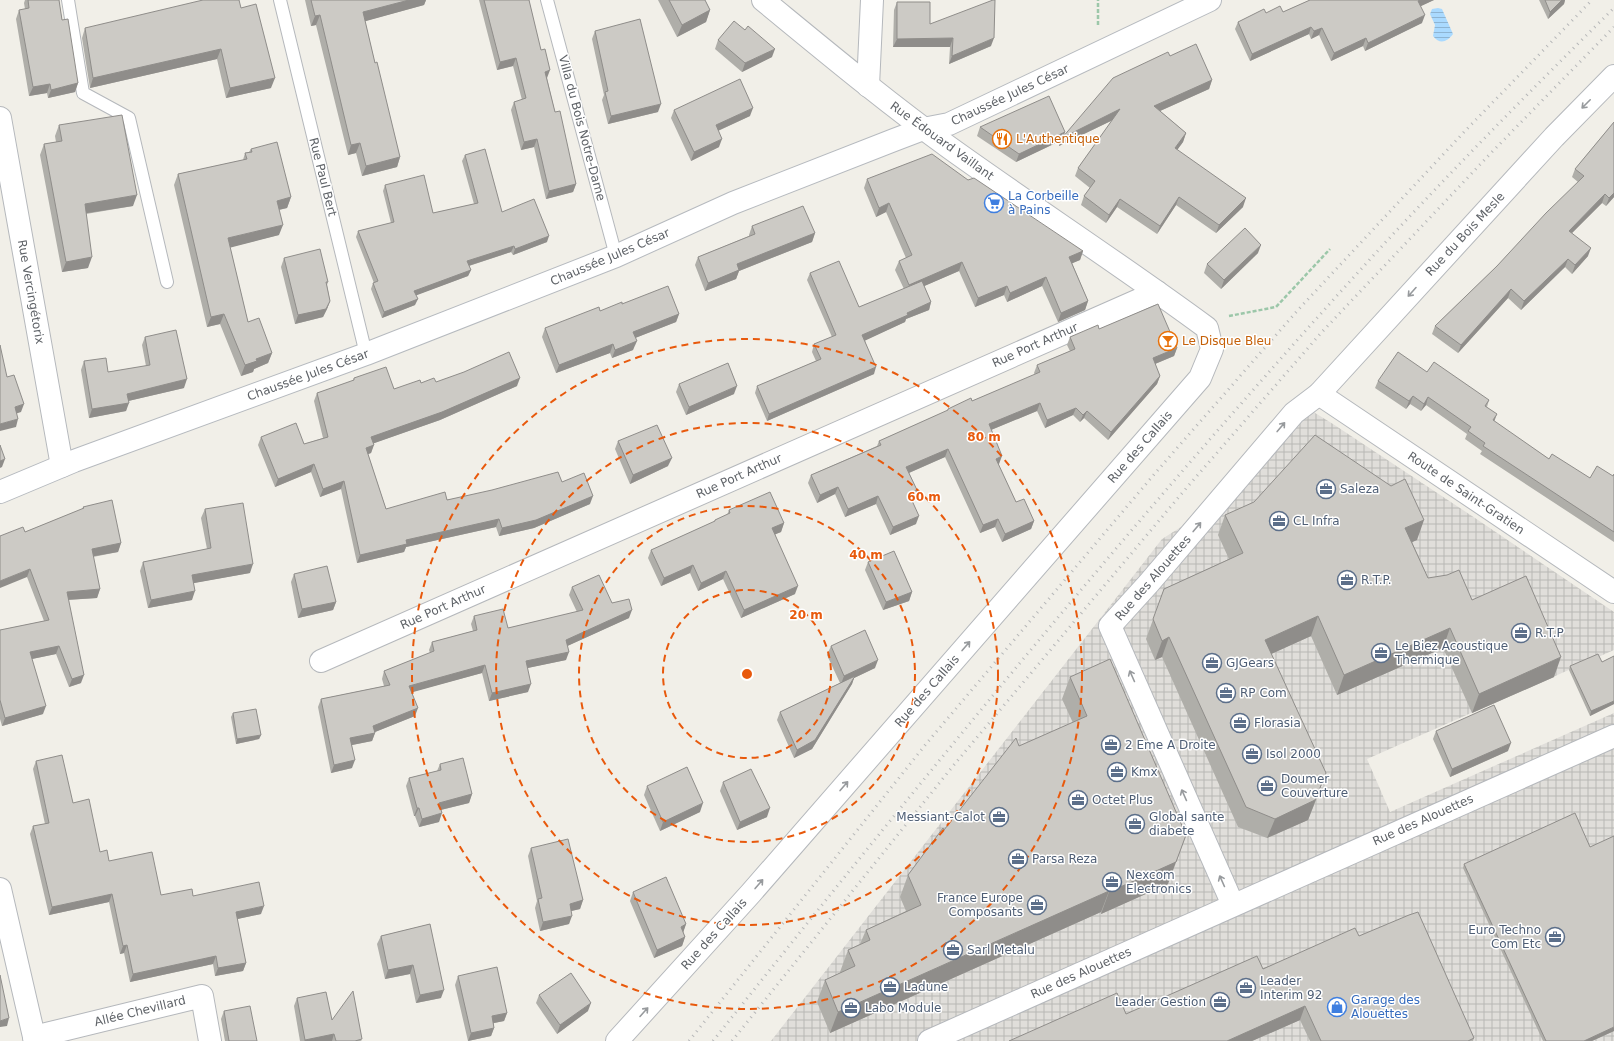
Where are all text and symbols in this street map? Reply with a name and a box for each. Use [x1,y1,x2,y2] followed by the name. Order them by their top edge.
[556,54,608,202] street label: Villa du Bois Notre-Dame
[949,62,1071,128] street label: Chaussée Jules César
[887,98,997,183] street label: Rue Édouard Vaillant
[1581,99,1591,109] one-way arrow
[991,128,1013,150] restaurant icon: L'Authentique
[1016,132,1100,146] place label: L'Authentique
[306,136,340,218] street label: Rue Paul Bert
[1008,189,1079,217] place label: La Corbeille à Pains
[1423,189,1507,279] street label: Rue du Bois Mesle
[983,192,1005,214] supermarket icon: La Corbeille à Pains
[548,225,672,289] street label: Chaussée Jules César
[15,239,47,345] street label: Rue Vercingétorix
[1407,287,1417,297] one-way arrow
[990,320,1080,370] street label: Rue Port Arthur
[1157,330,1179,352] bar icon: Le Disque Bleu
[1182,334,1271,348] place label: Le Disque Bleu
[245,346,371,404] street label: Chaussée Jules César
[1105,408,1175,486] street label: Rue des Callais
[1276,423,1285,433] one-way arrow
[967,430,1001,444] text: 80 m
[1405,449,1527,537] street label: Route de Saint-Gratien
[694,451,784,501] street label: Rue Port Arthur
[1315,478,1337,500] office icon: Saleza
[1340,482,1379,496] place label: Saleza
[907,490,941,504] text: 60 m
[1268,510,1290,532] office icon: CL Infra
[1293,514,1340,528] place label: CL Infra
[1193,521,1202,532] one-way arrow
[1112,532,1194,624] street label: Rue des Alouettes
[849,548,883,562] text: 40 m
[1336,569,1358,591] office icon: R.T.P.
[1361,573,1392,587] place label: R.T.P.
[398,582,488,632] street label: Rue Port Arthur
[789,608,823,622] text: 20 m
[1510,622,1532,644] office icon: R.T.P
[1535,626,1564,640] place label: R.T.P
[1394,639,1508,667] place label: Le Biez Acoustique Thermique
[962,641,971,651] one-way arrow
[1370,642,1392,664] office icon: Le Biez Acoustique Thermique
[892,652,962,730] street label: Rue des Callais
[1201,652,1223,674] office icon: GJGears
[1226,656,1274,670] place label: GJGears
[740,667,754,681] centre of rings
[1128,670,1135,682] one-way arrow
[1215,682,1237,704] office icon: RP Com
[1240,686,1287,700] place label: RP Com
[1229,712,1251,734] office icon: Florasia
[1254,716,1301,730] place label: Florasia
[1100,734,1122,756] office icon: 2 Eme A Droite
[1125,738,1216,752] place label: 2 Eme A Droite
[1241,743,1263,765] office icon: Isol 2000
[1266,747,1321,761] place label: Isol 2000
[1106,761,1128,783] office icon: Kmx
[1131,765,1158,779] place label: Kmx
[1281,772,1348,800] place label: Doumer Couverture
[1256,775,1278,797] office icon: Doumer Couverture
[840,781,849,792] one-way arrow
[1067,789,1089,811] office icon: Octet Plus
[1180,789,1188,801] one-way arrow
[1371,792,1475,848] street label: Rue des Alouettes
[1092,793,1153,807] place label: Octet Plus
[988,806,1010,828] office icon: Messiant-Calot
[896,810,985,824] place label: Messiant-Calot
[1149,810,1224,838] place label: Global sante diabete
[1124,813,1146,835] office icon: Global sante diabete
[1007,848,1029,870] office icon: Parsa Reza
[1032,852,1097,866] place label: Parsa Reza
[1126,868,1191,896] place label: Nexcom Electronics
[1101,871,1123,893] office icon: Nexcom Electronics
[1218,875,1225,887] one-way arrow
[754,879,763,890] one-way arrow
[937,891,1023,919] place label: France Europe Composants
[1026,894,1048,916] office icon: France Europe Composants
[678,895,750,973] street label: Rue des Callais
[1468,923,1541,951] place label: Euro Techno Com Etc
[1544,926,1566,948] office icon: Euro Techno Com Etc
[942,939,964,961] office icon: Sarl Metalu
[967,943,1035,957] place label: Sarl Metalu
[1029,945,1133,1001] street label: Rue des Alouettes
[1260,974,1322,1002] place label: Leader Interim 92
[879,976,901,998] office icon: Ladune
[1235,977,1257,999] office icon: Leader Interim 92
[904,980,948,994] place label: Ladune
[1209,991,1231,1013] office icon: Leader Gestion
[93,993,187,1029] street label: Allée Chevillard
[1351,993,1420,1021] place label: Garage des Alouettes
[1115,995,1206,1009] place label: Leader Gestion
[1326,996,1348,1018] shop icon: Garage des Alouettes
[840,997,862,1019] office icon: Labo Module
[865,1001,941,1015] place label: Labo Module
[639,1007,648,1017] one-way arrow

